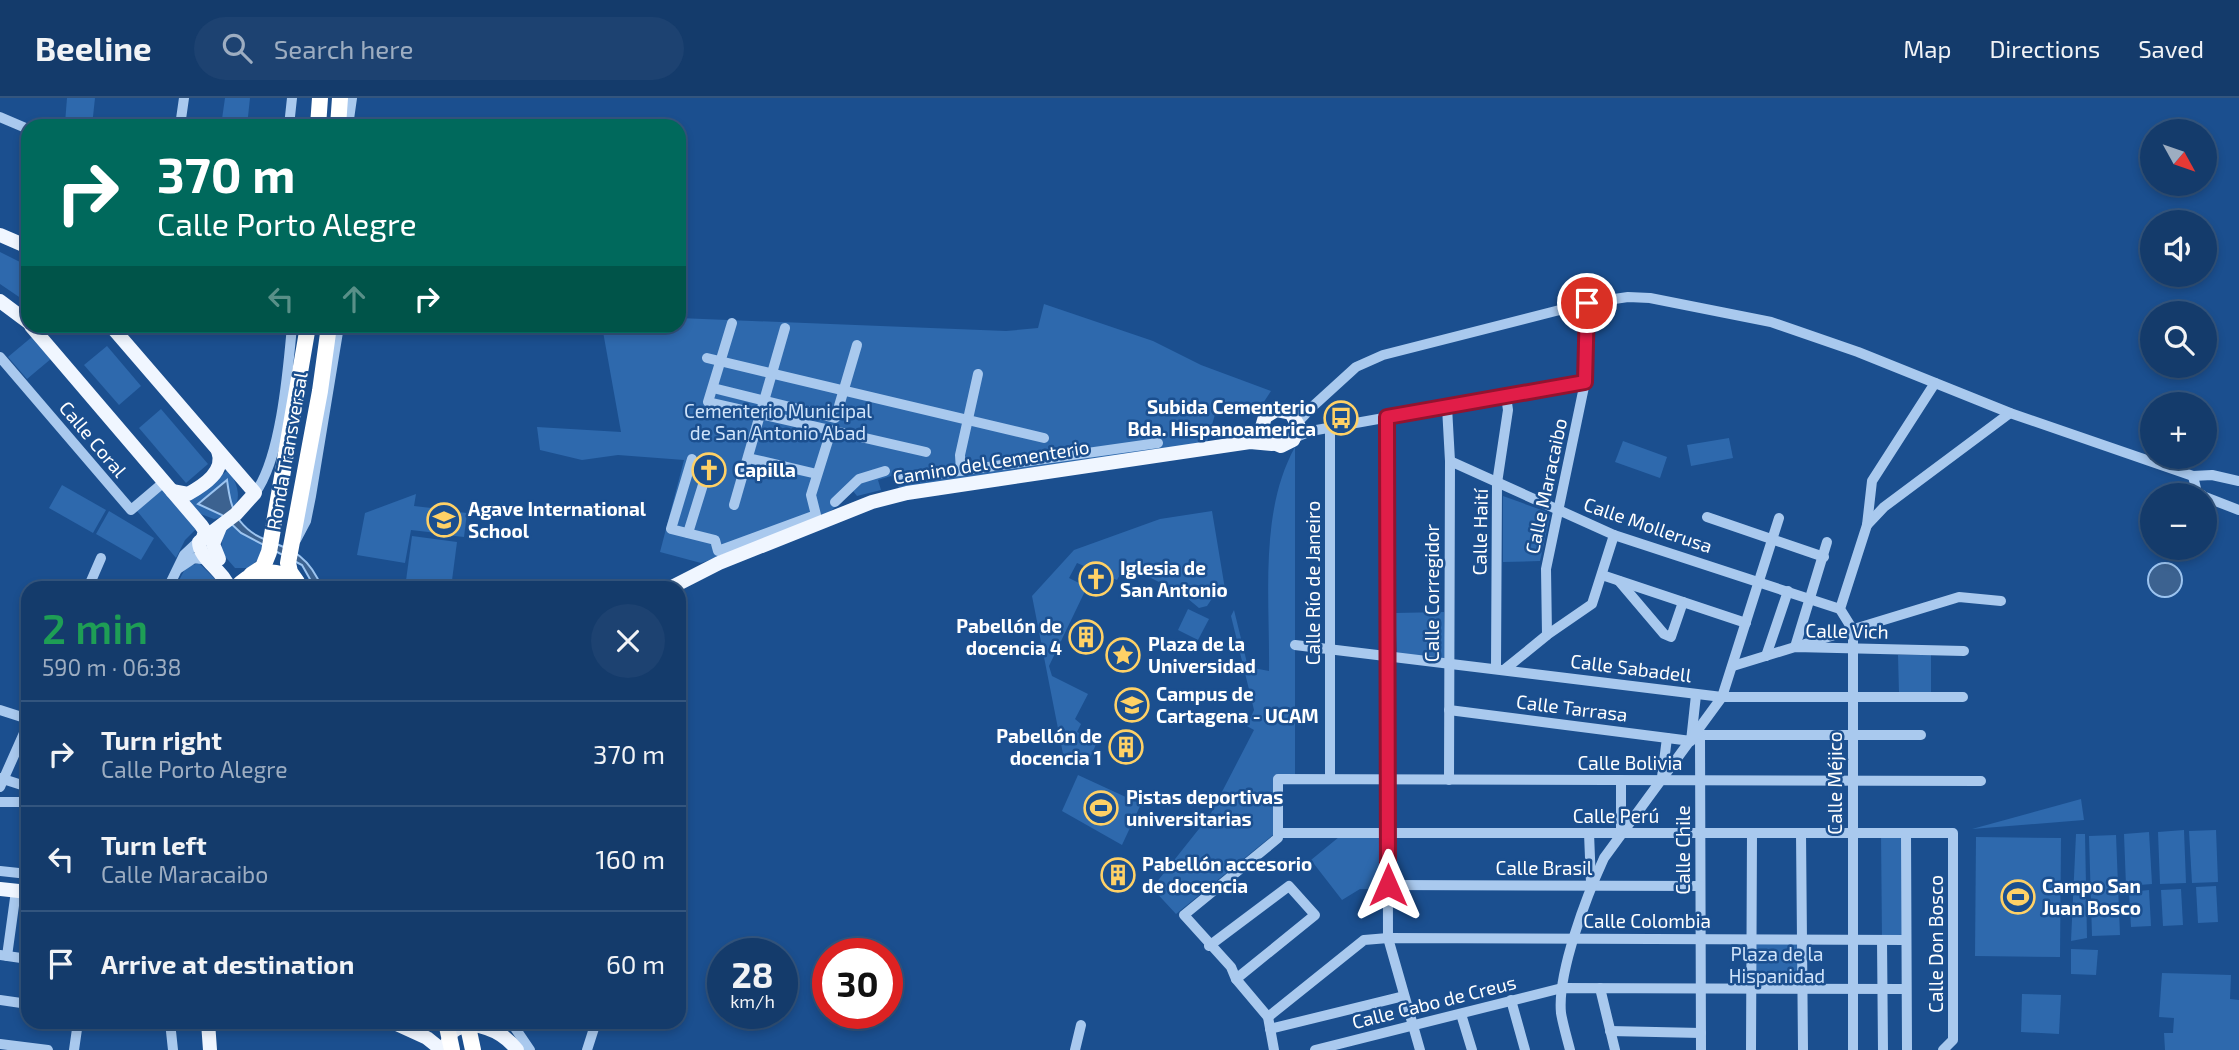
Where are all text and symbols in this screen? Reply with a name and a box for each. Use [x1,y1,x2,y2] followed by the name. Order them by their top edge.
[194,17,684,80] search box
[35,28,152,68] text: Beeline
[218,29,256,67] icon: search
[274,33,413,64] text: Search here
[1903,34,1951,63] text: Map
[1989,34,2100,63] text: Directions
[2138,34,2204,63] text: Saved
[2140,119,2217,196] north arrow
[2140,119,2217,560] map controls
[157,144,295,203] text: 370 m
[42,147,133,238] icon: right
[157,204,417,242] text: Calle Porto Alegre
[2140,210,2217,287] button: sound
[1557,273,1617,333] pin
[262,280,300,318] icon: left
[335,280,373,318] icon: ahead
[408,280,446,318] icon: right
[1568,284,1606,322] icon: arrive
[2140,301,2217,378] button: search
[261,370,312,532] street label: Ronda Transversal
[2140,392,2217,469] button: +
[1127,395,1316,440] place label: Subida Cementerio Bda. Hispanoamerica
[55,396,132,482] street label: Calle Coral
[684,399,872,444] park label: Cementerio Municipal de San Antonio Abad
[1322,399,1360,437] bus stop icon: Subida Cementerio Bda. Hispanoamerica
[1520,416,1571,556] street label: Calle Maracaibo
[891,435,1091,488] street label: Camino del Cementerio
[690,451,728,489] church icon: Capilla
[734,458,796,481] place label: Capilla
[2140,483,2217,560] button: −
[1467,487,1492,576] street label: Calle Haití
[1581,492,1715,557] street label: Calle Mollerusa
[468,497,647,542] place label: Agave International School
[425,501,463,539] school or university icon: Agave International School
[1301,501,1324,665] street label: Calle Río de Janeiro
[1420,523,1443,662] street label: Calle Corregidor
[1120,556,1228,601] place label: Iglesia de San Antonio
[1077,560,1115,598] church icon: Iglesia de San Antonio
[42,602,148,652] text: 2 min
[591,604,665,678] button: close
[956,614,1062,659] place label: Pabellón de docencia 4
[1067,618,1105,656] building icon: Pabellón de docencia 4
[1805,618,1889,643] street label: Calle Vich
[1148,632,1256,677] place label: Plaza de la Universidad
[1104,636,1142,674] place icon: Plaza de la Universidad
[1569,649,1693,686] street label: Calle Sabadell
[42,653,182,681] text: 590 m · 06:38
[1156,682,1319,727] place label: Campus de Cartagena - UCAM
[1113,686,1151,724] school or university icon: Campus de Cartagena - UCAM
[1515,689,1629,726] street label: Calle Tarrasa
[101,724,222,755] text: Turn right
[996,724,1102,769] place label: Pabellón de docencia 1
[1107,728,1145,766] building icon: Pabellón de docencia 1
[1823,731,1846,835] street label: Calle Méjico
[42,735,80,773] icon: right
[593,738,665,769] text: 370 m
[1577,751,1683,774] street label: Calle Bolivia
[101,755,288,783] text: Calle Porto Alegre
[1126,785,1283,830] place label: Pistas deportivas universitarias
[1082,789,1120,827] sports icon: Pistas deportivas universitarias
[1573,804,1659,827] street label: Calle Perú
[1671,805,1694,895] street label: Calle Chile
[101,829,207,860] text: Turn left
[42,840,80,878] icon: left
[596,843,665,874] text: 160 m
[1351,848,1425,922] position arrow
[1142,852,1312,897] place label: Pabellón accesorio de docencia
[1099,856,1137,894] building icon: Pabellón accesorio de docencia
[1496,856,1593,879] street label: Calle Brasil
[101,860,268,888] text: Calle Maracaibo
[2042,874,2141,919] place label: Campo San Juan Bosco
[1924,875,1947,1013] street label: Calle Don Bosco
[1999,878,2037,916] sports icon: Campo San Juan Bosco
[1583,909,1711,932] street label: Calle Colombia
[812,938,903,1029] speed limit sign: 30
[1729,942,1825,987] park label: Plaza de la Hispanidad
[42,945,80,983] icon: arrive
[101,948,354,979] text: Arrive at destination
[606,948,665,979] text: 60 m
[731,953,774,995] text: 28
[1349,970,1518,1033] street label: Calle Cabo de Creus
[730,990,775,1012] text: km/h

